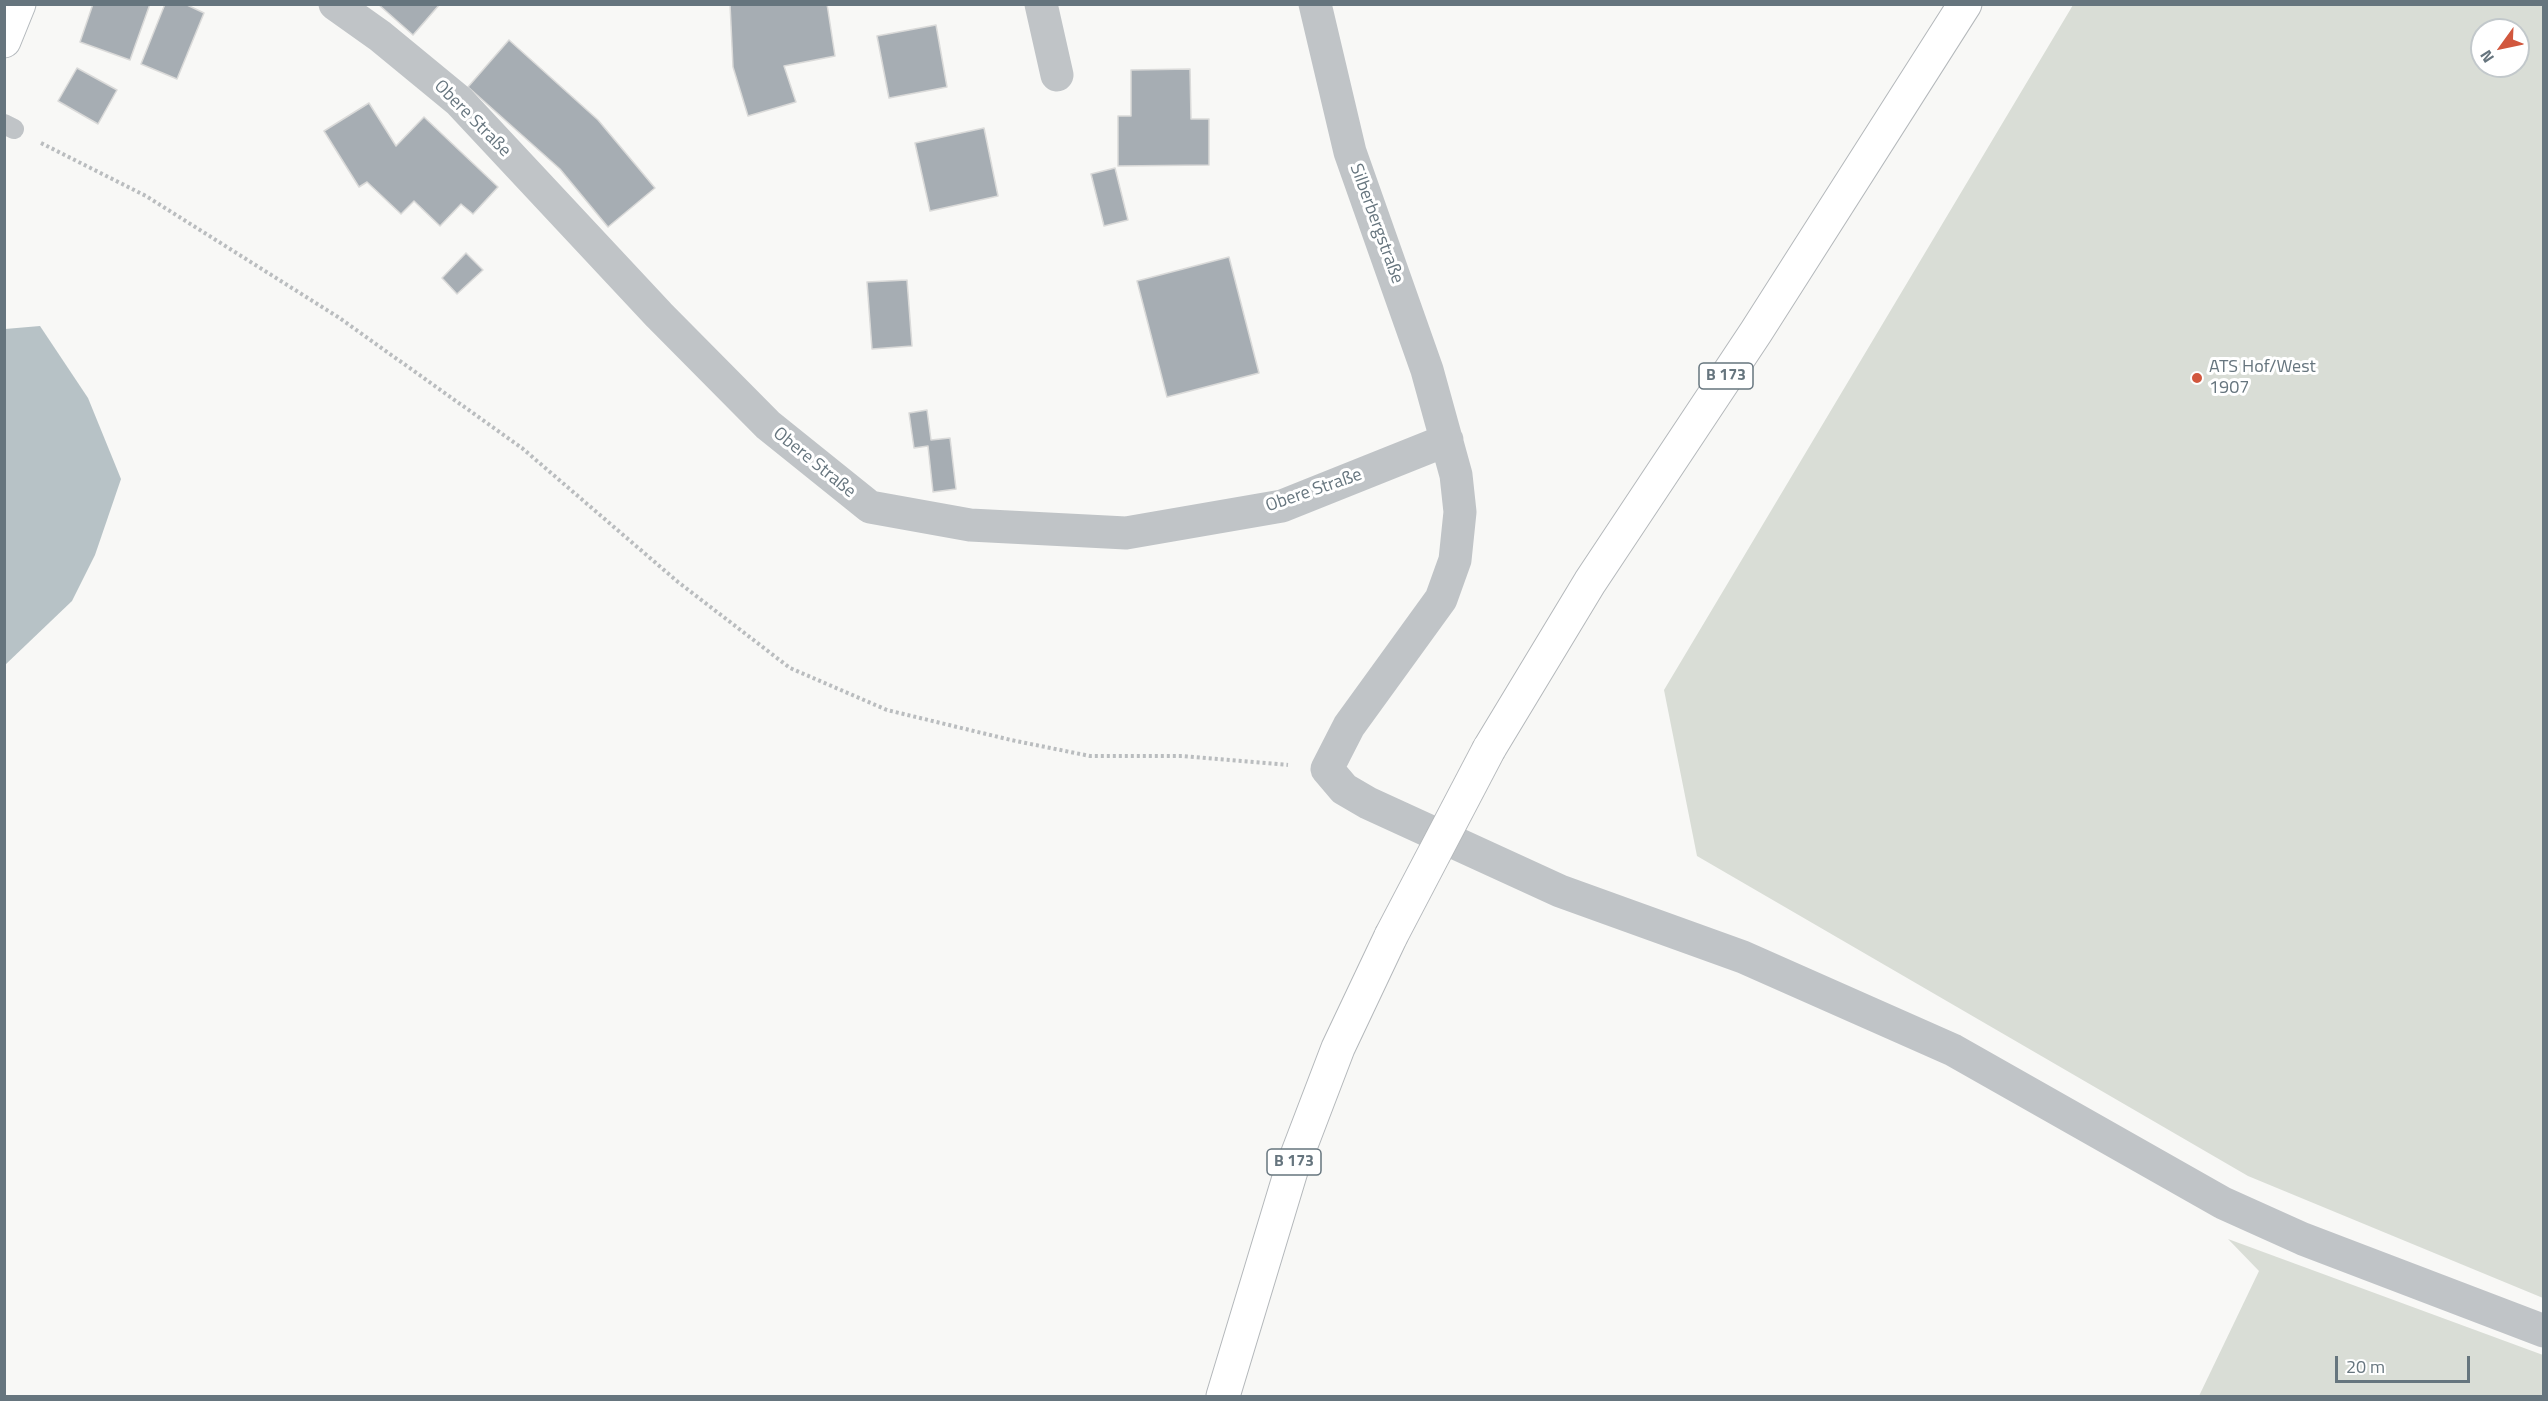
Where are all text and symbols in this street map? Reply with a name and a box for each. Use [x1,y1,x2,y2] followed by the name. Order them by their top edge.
[2470,18,2530,78] north arrow
[2473,46,2500,68] text: N
[429,76,515,162] street label: Obere Straße
[1344,161,1408,287] street label: Silberbergstraße
[2209,357,2316,400] place label: ATS Hof/West 1907
[1699,363,1753,389] road number: B 173
[2190,371,2204,385] marker: ATS Hof/West 1907
[768,423,860,503] street label: Obere Straße
[1263,464,1365,518] street label: Obere Straße
[1267,1149,1321,1175] road number: B 173
[2338,1344,2473,1382] scale bar
[2346,1353,2385,1380] text: 20 m

